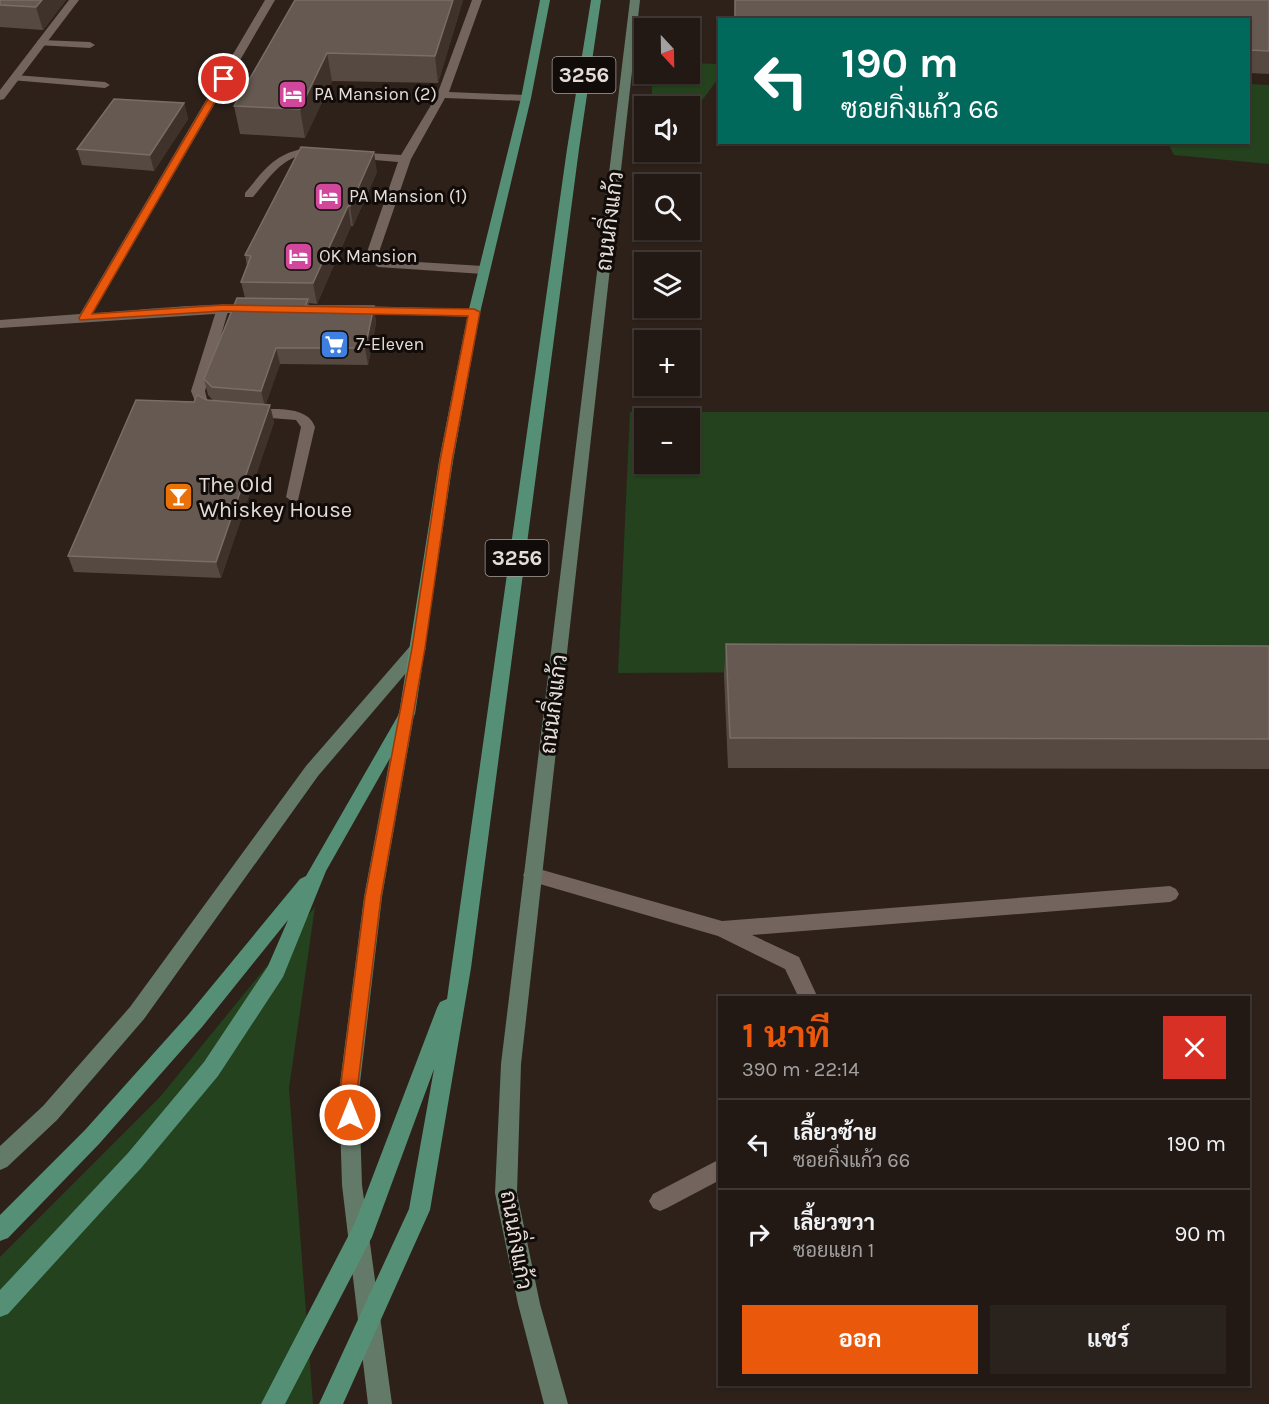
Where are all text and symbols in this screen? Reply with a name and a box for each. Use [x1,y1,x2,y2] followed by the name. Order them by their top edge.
[634,18,700,84] north arrow
[634,18,700,474] map controls
[841,38,959,88] text: 190 m
[742,42,820,120] icon: left
[198,53,249,104] pin
[552,57,616,93] road number: 3256
[207,62,240,95] icon: arrive
[277,78,309,110] hotel icon: PA Mansion (2)
[314,83,437,105] place label: PA Mansion (2)
[841,93,999,125] text: ซอยกิ่งแก้ว 66
[634,96,700,162] button: sound
[585,169,629,272] street label: ถนนกิ่งแก้ว
[634,174,700,240] button: search
[312,180,344,212] hotel icon: PA Mansion (1)
[349,185,467,207] place label: PA Mansion (1)
[282,240,314,272] hotel icon: OK Mansion
[319,245,417,267] place label: OK Mansion
[634,252,700,318] button: layers
[319,328,351,360] supermarket icon: 7-Eleven
[634,330,700,396] button: +
[356,333,424,355] place label: 7-Eleven
[634,408,700,474] button: −
[199,472,352,523] place label: The Old Whiskey House
[162,481,194,513] bar icon: The Old Whiskey House
[486,540,548,576] road number: 3256
[529,652,573,755] street label: ถนนกิ่งแก้ว
[742,1014,830,1056] text: 1 นาที
[1163,1016,1226,1079] button: close
[742,1058,859,1081] text: 390 m · 22:14
[318,1083,382,1147] position arrow
[793,1120,877,1146] text: เลี้ยวซ้าย
[742,1128,775,1161] icon: left
[1167,1131,1226,1157] text: 190 m
[793,1149,910,1172] text: ซอยกิ่งแก้ว 66
[495,1188,543,1292] street label: ถนนกิ่งแก้ว
[793,1210,875,1236] text: เลี้ยวขวา
[742,1218,775,1251] icon: right
[1174,1221,1226,1247] text: 90 m
[793,1239,874,1262] text: ซอยแยก 1
[742,1305,978,1374] button: ออก
[990,1305,1226,1374] button: แชร์

